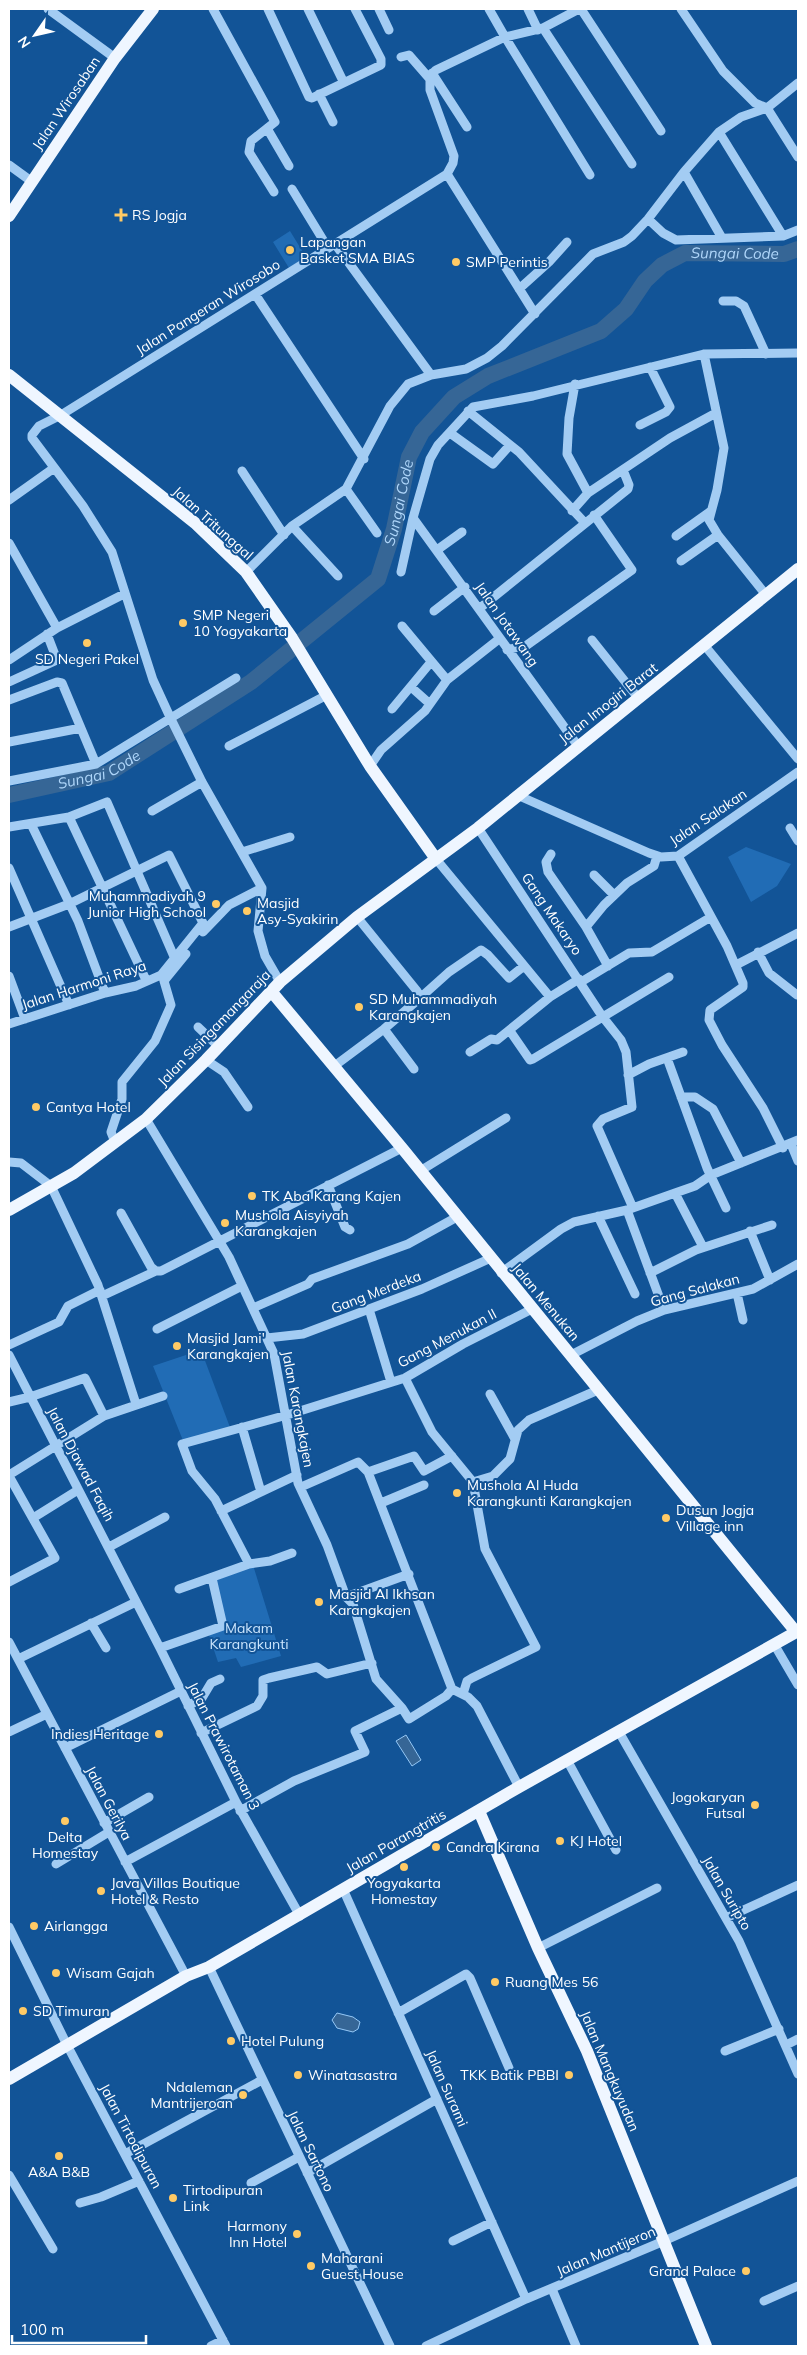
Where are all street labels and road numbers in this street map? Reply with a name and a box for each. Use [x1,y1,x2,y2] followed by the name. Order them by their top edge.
[28,53,104,153] street label: Jalan Wirosaban
[133,255,283,359] street label: Jalan Pangeran Wirosobo
[169,482,257,564] street label: Jalan Tritunggal
[471,578,543,670] street label: Jalan Jotawang
[555,659,661,747] street label: Jalan Imogiri Barat
[666,785,750,849] street label: Jalan Salakan
[518,869,586,959] street label: Gang Makaryo
[19,956,149,1014] street label: Jalan Harmoni Raya
[154,966,274,1090] street label: Jalan Sisingamangaraja
[508,1259,584,1345] street label: Jalan Menukan
[328,1267,424,1317] street label: Gang Merdeka
[648,1269,742,1311] street label: Gang Salakan
[394,1304,500,1372] street label: Gang Menukan II
[278,1349,318,1469] street label: Jalan Karangkajen
[43,1404,119,1524] street label: Jalan Djawad Faqih
[184,1679,264,1813] street label: Jalan Prawirotaman 3
[82,1763,136,1843] street label: Jalan Gerilya
[343,1805,449,1877] street label: Jalan Parangtritis
[698,1853,756,1933] street label: Jalan Suripto
[576,2008,644,2134] street label: Jalan Mangkuyudan
[422,2047,472,2129] street label: Jalan Surami
[96,2080,166,2192] street label: Jalan Tirtodipuran
[284,2107,338,2195] street label: Jalan Sartono
[554,2222,658,2280] street label: Jalan Mantijeron

